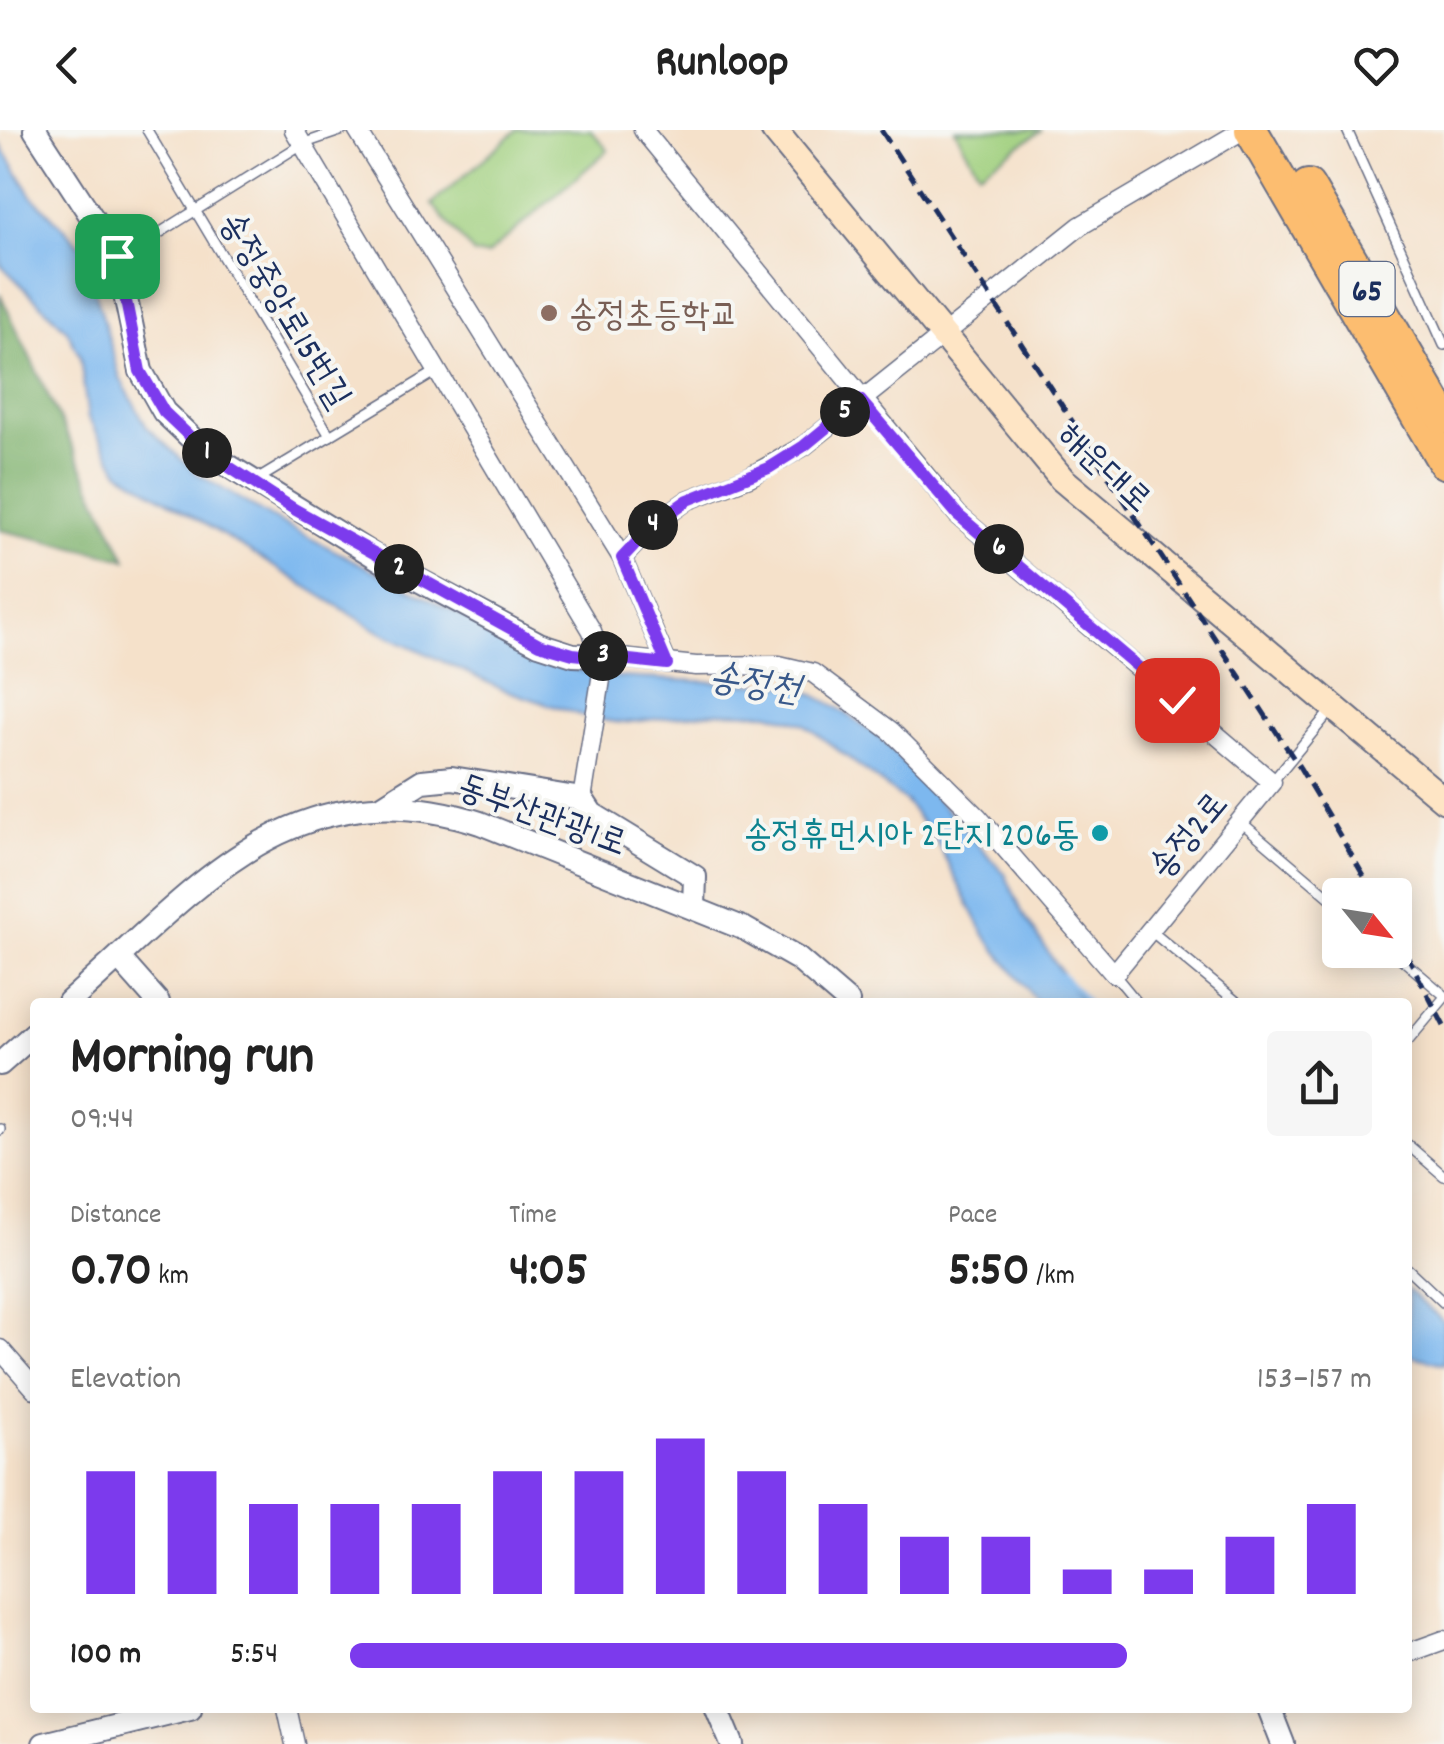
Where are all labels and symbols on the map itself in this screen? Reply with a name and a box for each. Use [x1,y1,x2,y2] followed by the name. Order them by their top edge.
[204,204,361,419] street label: 송정중앙로15번길
[75,214,160,299] pin
[1340,262,1394,316] road number: 65
[569,293,738,343] place label: 송정초등학교
[538,302,560,324] marker: 송정초등학교
[820,387,870,437] pin: 5
[1044,413,1161,526] street label: 해운대로
[182,428,232,478] pin: 1
[628,500,678,550] pin: 4
[974,524,1024,574] pin: 6
[374,544,424,594] pin: 2
[578,631,628,681] pin: 3
[705,652,807,721] water label: 송정천
[1135,658,1220,743] pin
[450,764,633,871] street label: 동부산관광1로
[1140,783,1242,892] street label: 송정2로
[744,813,1080,863] place label: 송정휴먼시아 2단지 206동
[1089,822,1111,844] marker: 송정휴먼시아 2단지 206동
[1322,878,1412,968] north arrow

